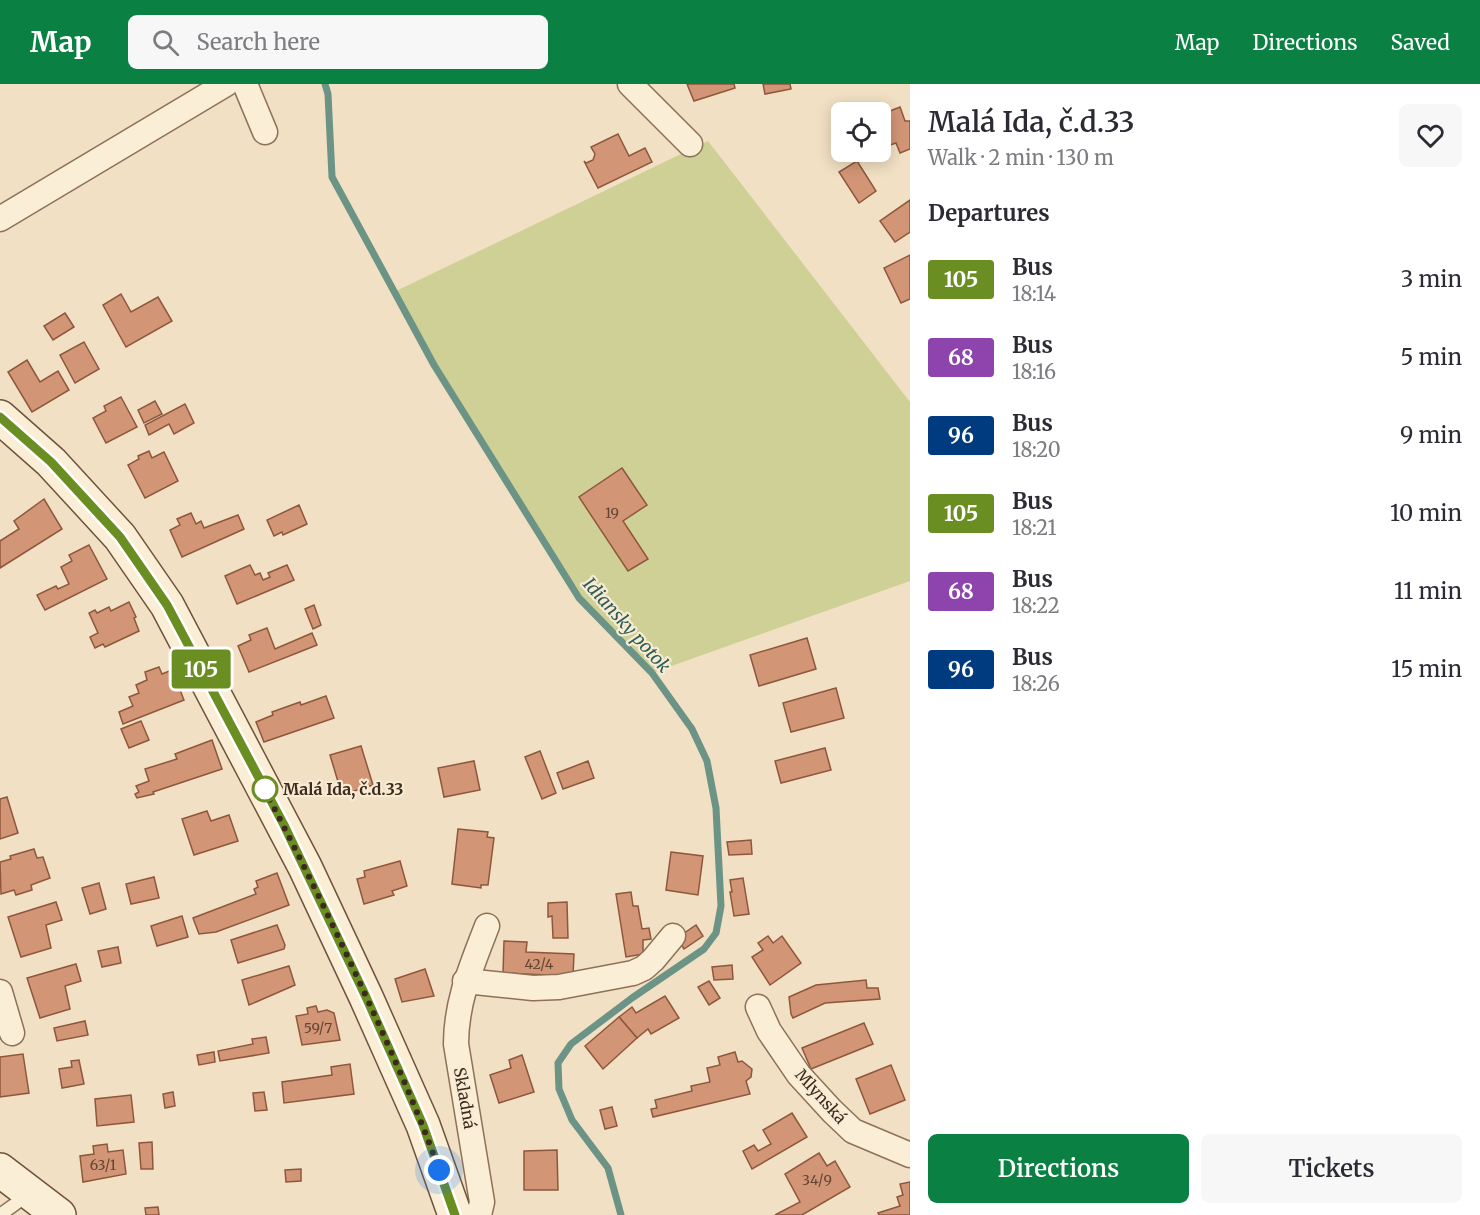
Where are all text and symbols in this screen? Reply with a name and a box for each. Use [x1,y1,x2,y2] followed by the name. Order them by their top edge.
[128,15,548,69] search box
[30,24,92,60] text: Map
[149,26,182,59] icon: search
[197,28,320,56] text: Search here
[1175,29,1219,56] text: Map
[1252,29,1357,56] text: Directions
[1390,29,1450,56] text: Saved
[831,102,891,162] map controls
[831,102,891,162] button: locate
[928,104,1134,140] text: Malá Ida, č.d.33
[1399,104,1462,167] button: heart
[928,145,1114,170] text: Walk · 2 min · 130 m
[928,199,1050,227] text: Departures
[1012,253,1053,281] text: Bus
[1401,265,1462,293] text: 3 min
[944,266,978,293] text: 105
[1012,281,1056,306] text: 18:14
[1012,331,1053,359] text: Bus
[1400,343,1462,371] text: 5 min
[948,344,974,371] text: 68
[1012,359,1056,384] text: 18:16
[1012,409,1053,437] text: Bus
[1400,421,1462,449] text: 9 min
[948,422,974,449] text: 96
[1012,437,1061,462] text: 18:20
[1012,487,1053,515] text: Bus
[1390,499,1462,527] text: 10 min
[944,500,978,527] text: 105
[605,504,619,522] house number: 19
[1012,515,1057,540] text: 18:21
[1012,565,1053,593] text: Bus
[578,573,676,677] water label: Idiansky potok
[1394,577,1462,605] text: 11 min
[948,578,974,605] text: 68
[1012,593,1060,618] text: 18:22
[1012,643,1053,671] text: Bus
[166,650,236,688] line badge: 105
[1391,655,1462,683] text: 15 min
[184,656,218,683] text: 105
[948,656,974,683] text: 96
[1012,671,1060,696] text: 18:26
[252,776,278,802] marker: Malá Ida, č.d.33
[283,779,403,800] place label: Malá Ida, č.d.33
[525,955,554,973] house number: 42/4
[304,1019,332,1037] house number: 59/7
[791,1064,851,1128] street label: Mlynská
[450,1066,480,1131] street label: Skladná
[928,1134,1189,1203] button: Directions
[1201,1134,1462,1203] button: Tickets
[424,1155,454,1185] your location
[90,1156,116,1174] house number: 63/1
[802,1171,832,1189] house number: 34/9

